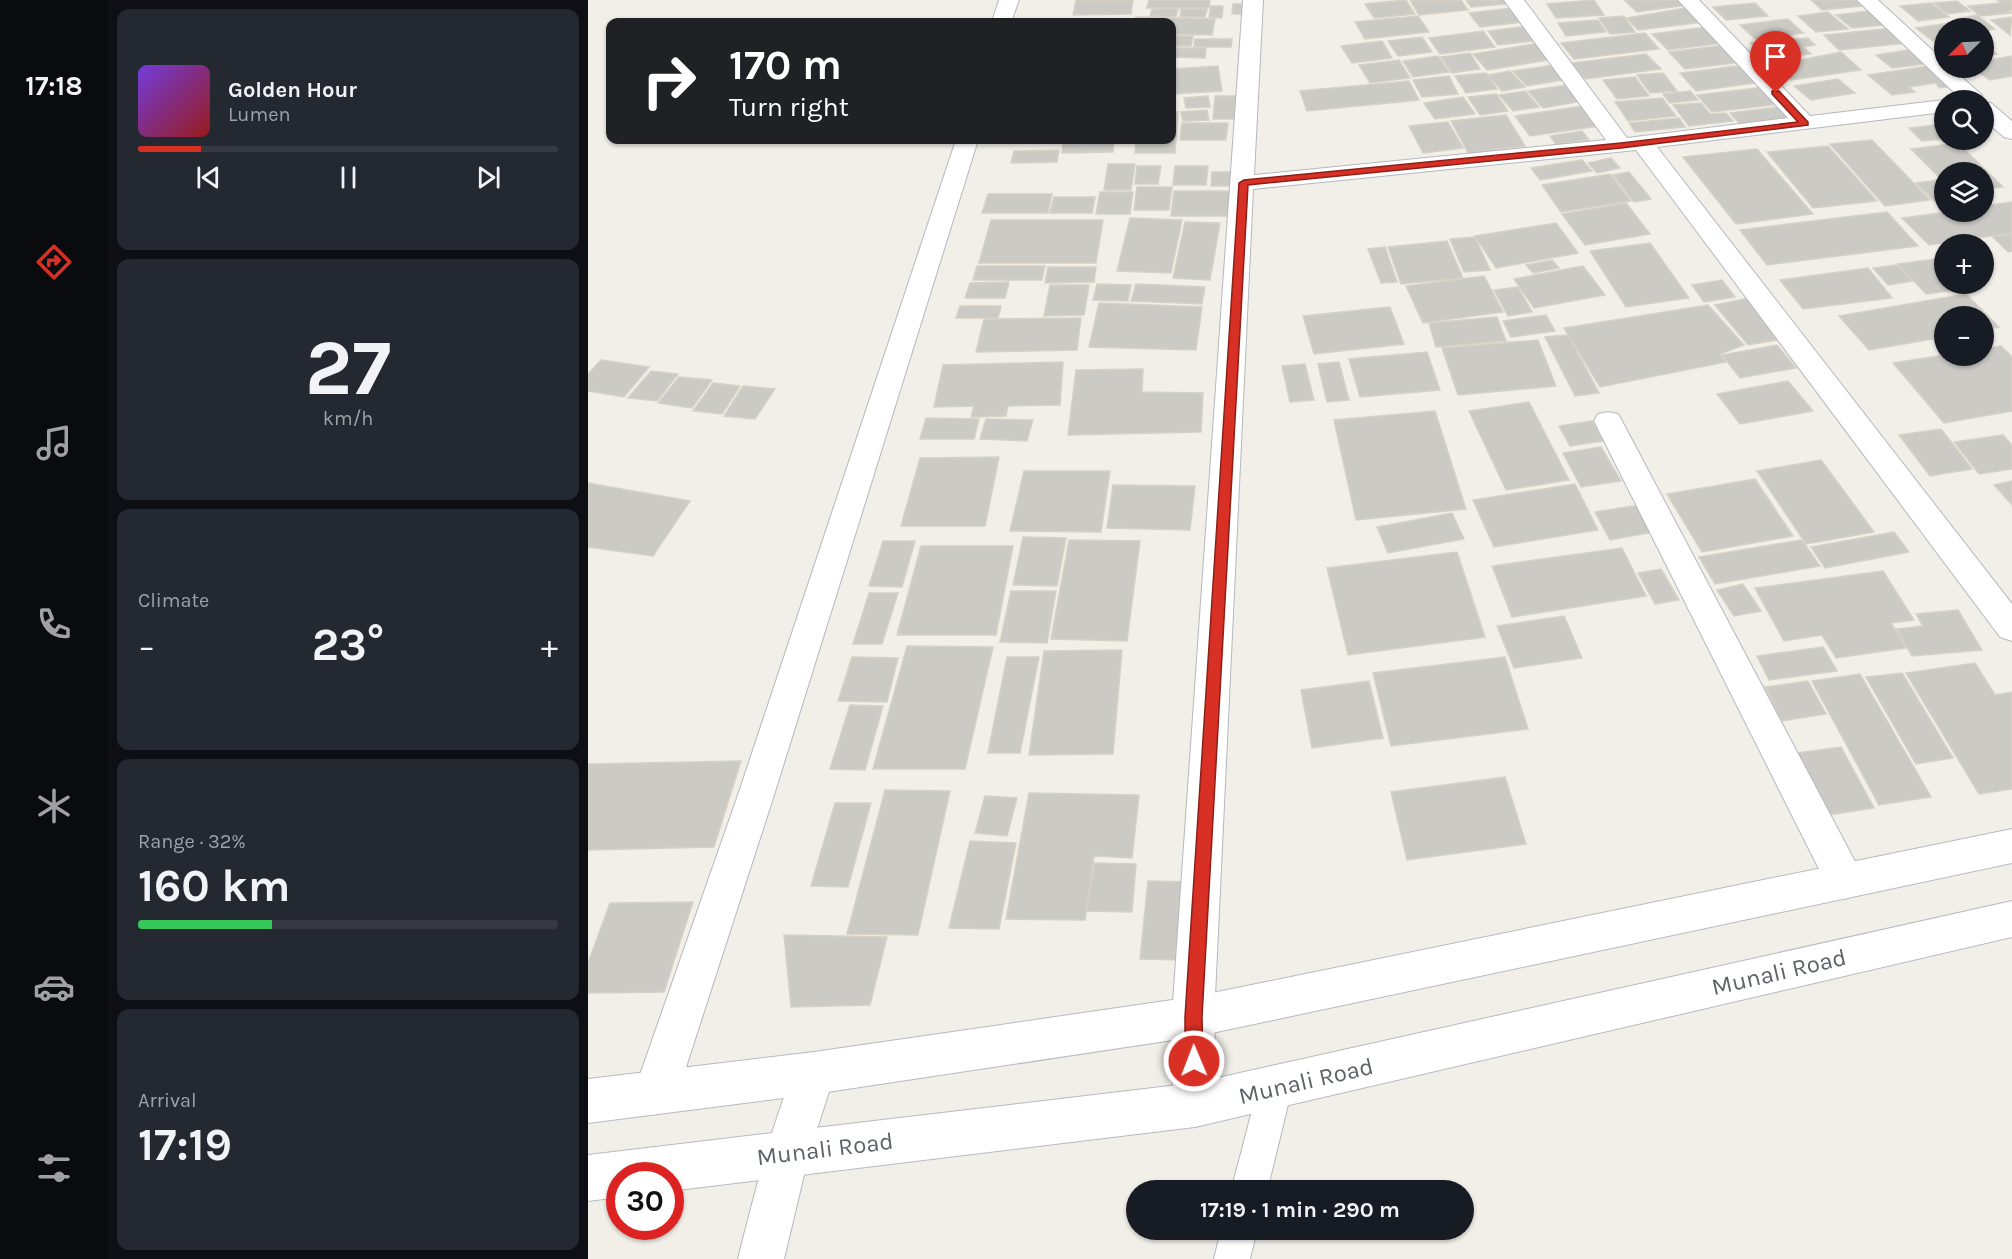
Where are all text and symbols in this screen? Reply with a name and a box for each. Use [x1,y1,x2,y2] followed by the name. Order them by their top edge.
[1934,18,1994,78] north arrow
[1934,18,1994,366] map controls
[1750,31,1801,93] pin
[729,40,842,90] text: 170 m
[1759,40,1792,73] icon: arrive
[630,42,708,120] icon: right
[25,70,83,102] text: 17:18
[228,77,357,103] text: Golden Hour
[1934,90,1994,150] button: search
[729,91,849,123] text: Turn right
[228,103,291,126] text: Lumen
[192,161,225,194] icon: previous
[332,161,365,194] icon: pause
[472,161,505,194] icon: next
[1934,162,1994,222] button: layers
[1934,234,1994,294] button: +
[33,241,75,283] icon: directions
[1934,306,1994,366] button: −
[305,322,391,414] text: 27
[323,407,373,430] text: km/h
[33,422,75,464] icon: music
[138,589,209,612] text: Climate
[33,603,75,645] icon: phone
[312,619,384,671] text: 23°
[138,627,155,665] text: −
[541,627,558,665] text: +
[33,785,75,827] icon: climate
[138,830,246,853] text: Range · 32%
[138,860,291,912] text: 160 km
[1709,943,1849,1001] street label: Munali Road
[33,966,75,1008] icon: car
[1162,1029,1226,1093] position arrow
[1236,1052,1376,1110] street label: Munali Road
[138,1089,197,1112] text: Arrival
[138,1119,232,1171] text: 17:19
[755,1127,895,1171] street label: Munali Road
[33,1147,75,1189] icon: filters
[606,1162,684,1240] speed limit sign: 30
[1200,1197,1400,1223] text: 17:19 · 1 min · 290 m

